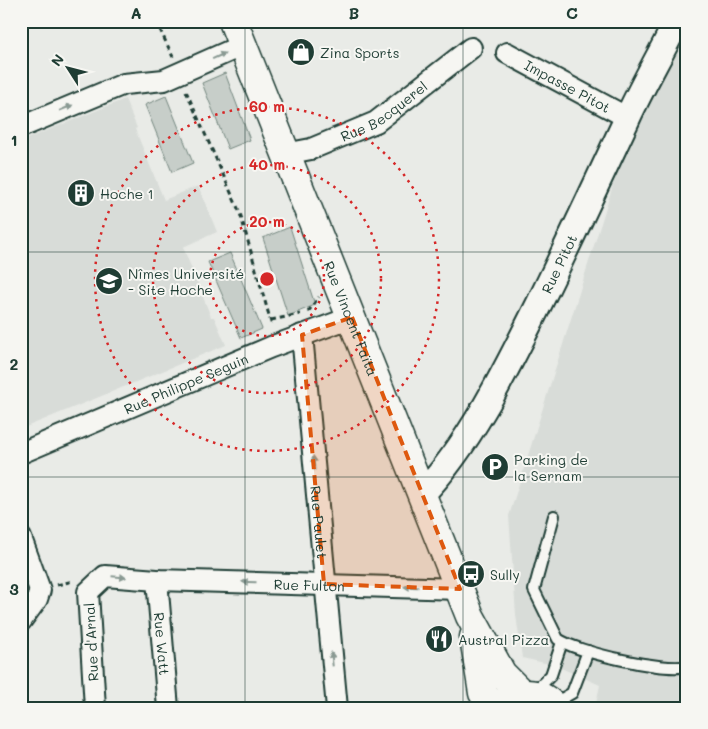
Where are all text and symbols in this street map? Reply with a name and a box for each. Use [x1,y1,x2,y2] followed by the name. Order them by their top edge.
[130,2,142,23] text: A
[349,2,359,23] text: B
[566,2,578,23] text: C
[286,37,316,67] shop icon: Zina Sports
[42,42,92,92] north arrow
[320,43,399,62] place label: Zina Sports
[46,50,68,70] text: N
[212,51,226,59] one-way arrow
[521,55,614,116] street label: Impasse Pitot
[337,76,431,145] street label: Rue Becquerel
[249,96,285,116] text: 60 m
[59,104,74,112] one-way arrow
[10,129,18,150] text: 1
[249,154,285,174] text: 40 m
[66,178,96,208] building icon: Hoche 1
[100,184,154,203] place label: Hoche 1
[249,211,285,231] text: 20 m
[536,231,581,296] street label: Rue Pitot
[320,258,383,379] street label: Rue Vincent Faïta
[128,264,244,299] place label: Nîmes Université - Site Hoche
[94,266,124,296] school or university icon: Nîmes Université - Site Hoche
[258,270,276,288] centre of rings
[121,348,251,418] street label: Rue Philippe Seguin
[10,353,19,374] text: 2
[514,450,588,485] place label: Parking de la Sernam
[480,452,510,482] parking icon: Parking de la Sernam
[309,454,317,470] one-way arrow
[307,485,332,559] street label: Rue Paulet
[456,559,486,589] bus stop icon: Sully
[490,565,520,584] place label: Sully
[111,573,127,581] one-way arrow
[273,574,345,595] street label: Rue Fulton
[9,578,19,599] text: 3
[241,578,257,586] one-way arrow
[403,583,419,591] one-way arrow
[79,602,103,682] street label: Rue d'Arnal
[150,611,175,676] street label: Rue Watt
[424,624,454,654] restaurant icon: Austral Pizza
[458,630,549,649] place label: Austral Pizza
[328,651,336,667] one-way arrow

